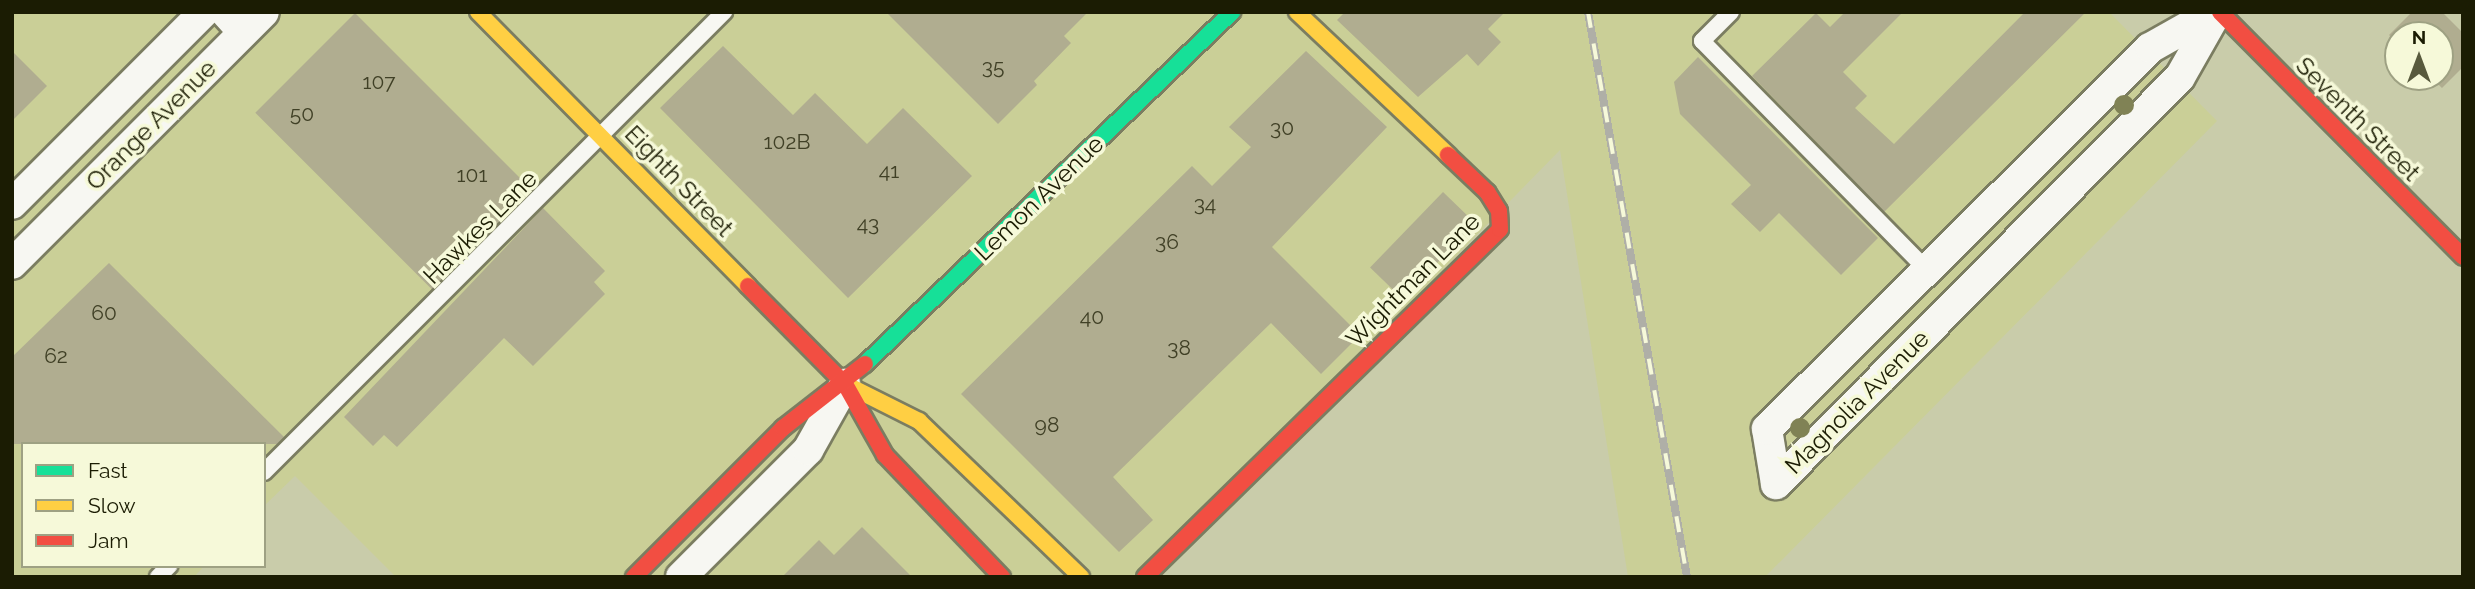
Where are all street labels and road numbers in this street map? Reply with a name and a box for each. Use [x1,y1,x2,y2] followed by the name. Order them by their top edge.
[2290,51,2426,187] street label: Seventh Street
[80,54,222,196] street label: Orange Avenue
[619,119,739,243] street label: Eighth Street
[968,129,1110,267] street label: Lemon Avenue
[417,164,543,290] street label: Hawkes Lane
[1340,207,1486,353] street label: Wightman Lane
[1779,324,1935,480] street label: Magnolia Avenue

